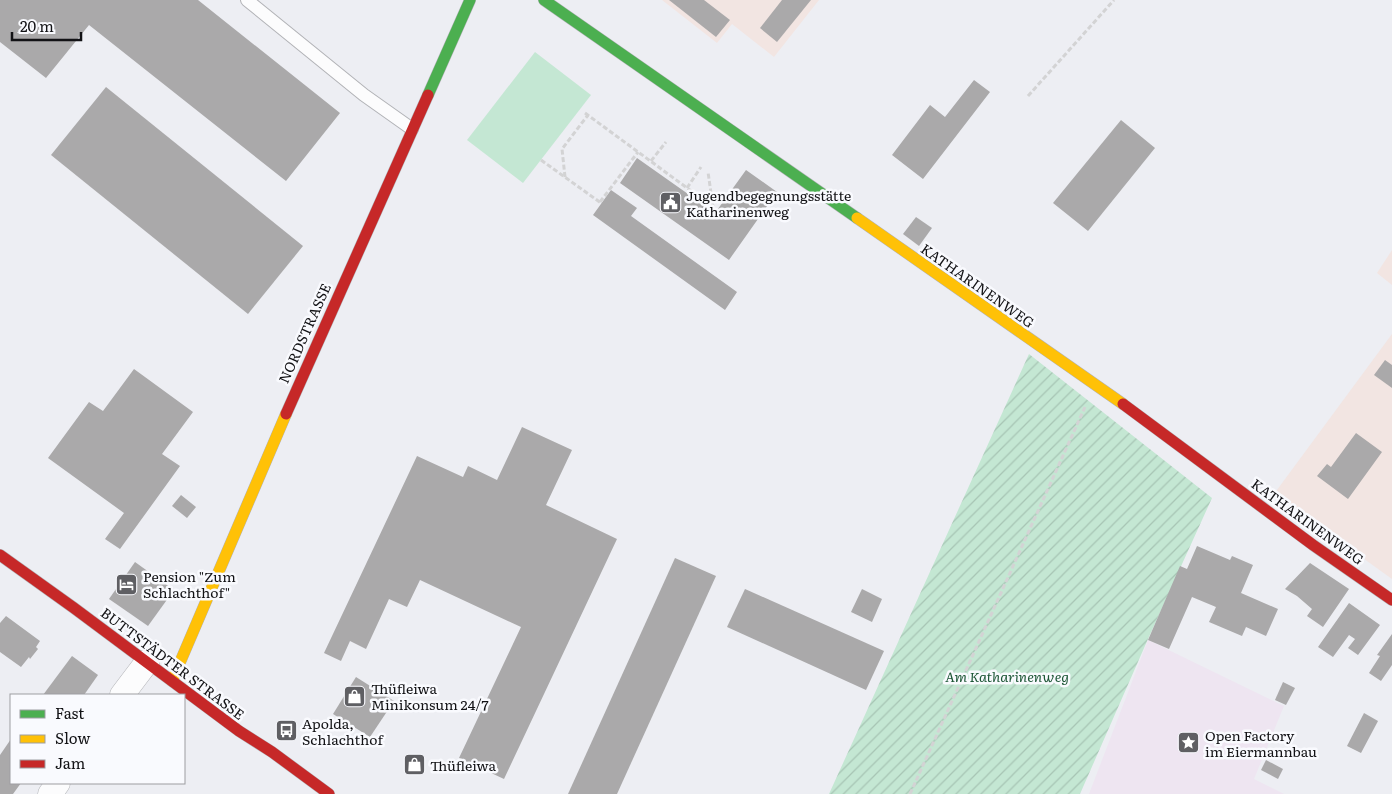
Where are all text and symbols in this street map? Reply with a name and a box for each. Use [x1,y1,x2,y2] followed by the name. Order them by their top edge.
[12,10,81,42] scale bar
[20,14,54,37] text: 20 m
[686,185,851,221] place label: Jugendbegegnungsstätte Katharinenweg
[658,191,682,215] public building icon: Jugendbegegnungsstätte Katharinenweg
[917,238,1039,332] street label: KATHARINENWEG
[273,280,335,386] street label: NORDSTRASSE
[1248,473,1369,569] street label: KATHARINENWEG
[143,566,236,602] place label: Pension "Zum Schlachthof"
[115,572,139,596] hotel icon: Pension "Zum Schlachthof"
[97,602,249,724] street label: BUTTSTÄDTER STRASSE
[945,666,1069,686] park label: Am Katharinenweg
[371,678,489,714] place label: Thüfleiwa Minikonsum 24/7
[343,684,367,708] shop icon: Thüfleiwa Minikonsum 24/7
[10,694,185,784] legend
[55,701,84,724] text: Fast
[302,713,384,749] place label: Apolda, Schlachthof
[274,719,298,743] bus stop icon: Apolda, Schlachthof
[1205,725,1317,761] place label: Open Factory im Eiermannbau
[55,726,90,749] text: Slow
[1177,731,1201,755] place icon: Open Factory im Eiermannbau
[55,751,86,774] text: Jam
[402,753,426,777] shop icon: Thüfleiwa
[430,755,496,775] place label: Thüfleiwa

